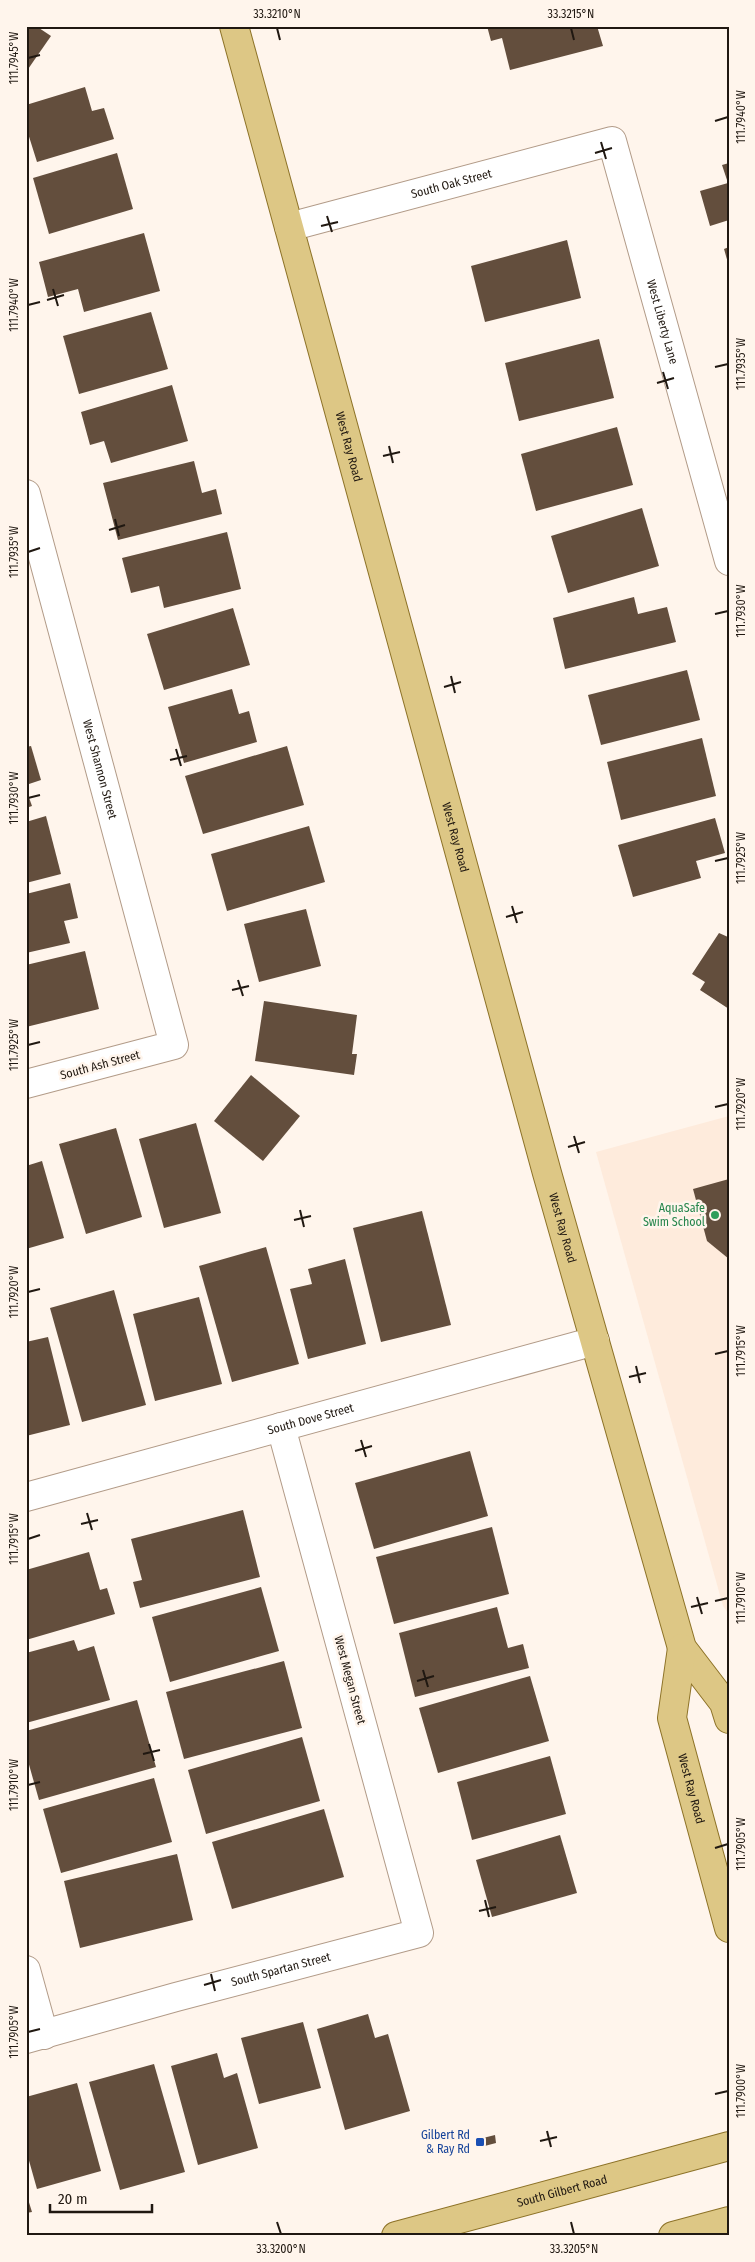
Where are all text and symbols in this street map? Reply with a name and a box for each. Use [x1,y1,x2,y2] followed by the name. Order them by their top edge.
[253,7,301,21] text: 33.3210°N
[548,7,594,21] text: 33.3215°N
[7,32,21,84] text: 111.7945°W
[734,90,748,144] text: 111.7940°W
[409,166,493,201] street label: South Oak Street
[7,278,21,332] text: 111.7940°W
[644,278,681,366] street label: West Liberty Lane
[734,338,748,390] text: 111.7935°W
[333,410,365,483] street label: West Ray Road
[7,526,21,578] text: 111.7935°W
[734,585,748,637] text: 111.7930°W
[80,718,120,821] street label: West Shannon Street
[7,772,21,824] text: 111.7930°W
[439,801,472,874] street label: West Ray Road
[734,832,748,884] text: 111.7925°W
[7,1019,21,1071] text: 111.7925°W
[59,1048,141,1082] street label: South Ash Street
[734,1078,748,1130] text: 111.7920°W
[546,1191,579,1264] street label: West Ray Road
[643,1201,705,1229] place label: AquaSafe Swim School
[709,1209,721,1221] marker: AquaSafe Swim School
[7,1266,21,1318] text: 111.7920°W
[734,1325,748,1377] text: 111.7915°W
[266,1401,355,1437] street label: South Dove Street
[7,1513,21,1565] text: 111.7915°W
[734,1572,748,1624] text: 111.7910°W
[331,1634,369,1726] street label: West Megan Street
[675,1752,707,1825] street label: West Ray Road
[7,1759,21,1811] text: 111.7910°W
[734,1817,748,1871] text: 111.7905°W
[229,1950,332,1989] street label: South Spartan Street
[7,2005,21,2059] text: 111.7905°W
[734,2064,748,2118] text: 111.7900°W
[421,2128,470,2156] place label: Gilbert Rd & Ray Rd
[474,2136,486,2148] marker: Gilbert Rd & Ray Rd
[515,2172,609,2210] street label: South Gilbert Road
[50,2182,152,2214] scale bar
[58,2190,88,2208] text: 20 m
[256,2242,306,2256] text: 33.3200°N
[550,2242,598,2256] text: 33.3205°N

